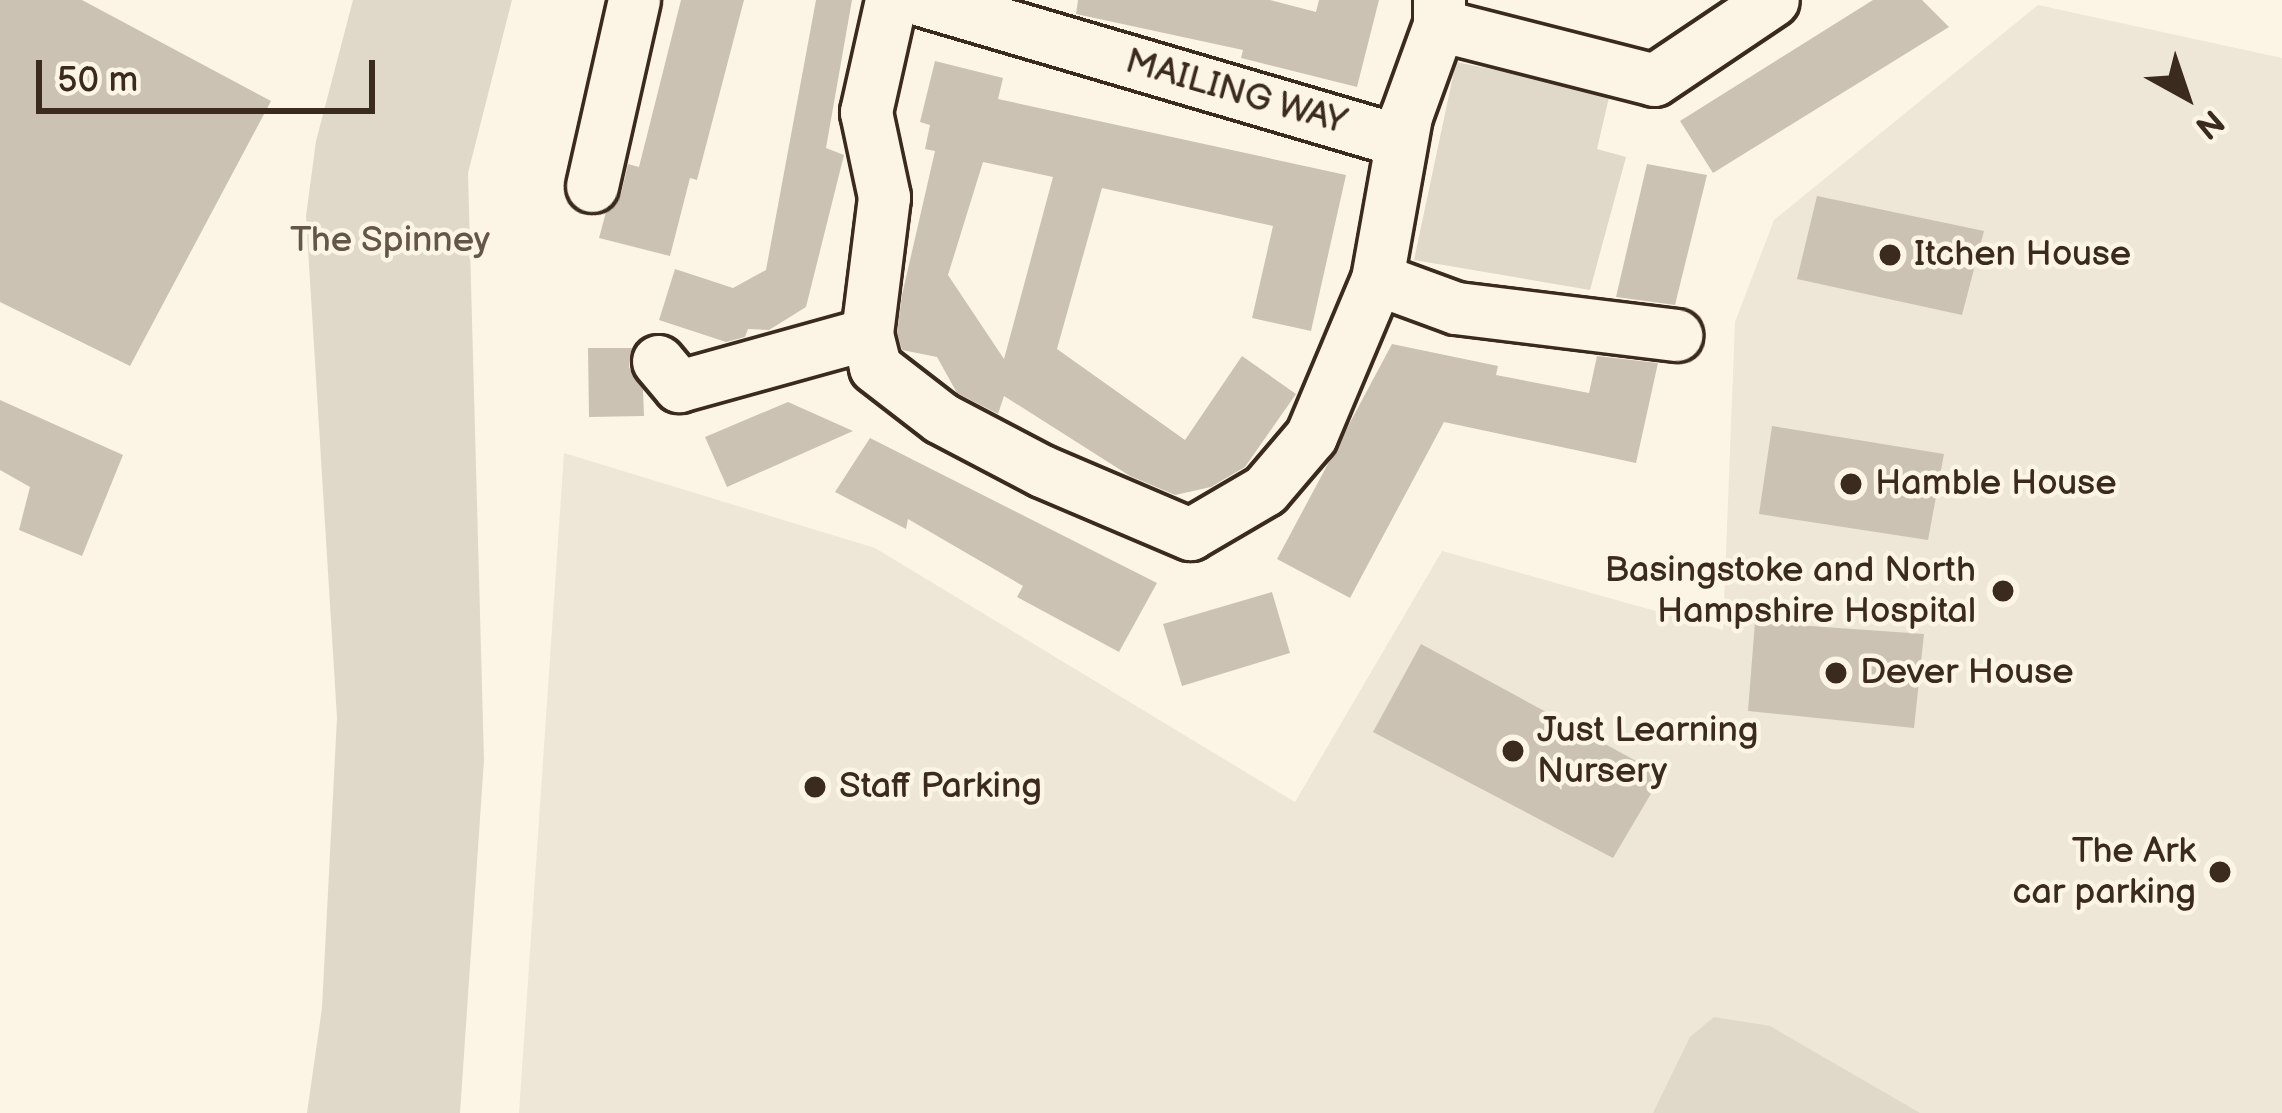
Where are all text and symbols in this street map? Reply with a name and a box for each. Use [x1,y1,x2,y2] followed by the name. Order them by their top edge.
[42,36,381,110] scale bar
[2126,36,2246,156] north arrow
[1120,40,1352,144] street label: MAILING WAY
[57,59,138,102] text: 50 m
[2187,100,2231,147] text: N
[290,219,490,263] park label: The Spinney
[1914,233,2131,277] place label: Itchen House
[1877,242,1903,268] marker: Itchen House
[1875,462,2117,506] place label: Hamble House
[1838,471,1864,497] marker: Hamble House
[1604,548,1976,633] place label: Basingstoke and North Hampshire Hospital
[1987,575,2019,607] marker: Basingstoke and North Hampshire Hospital
[1860,651,2073,695] place label: Dever House
[1823,660,1849,686] marker: Dever House
[1537,708,1759,793] place label: Just Learning Nursery
[1500,738,1526,764] marker: Just Learning Nursery
[839,765,1042,809] place label: Staff Parking
[802,774,828,800] marker: Staff Parking
[2012,829,2196,914] place label: The Ark car parking
[2207,859,2233,885] marker: The Ark car parking

